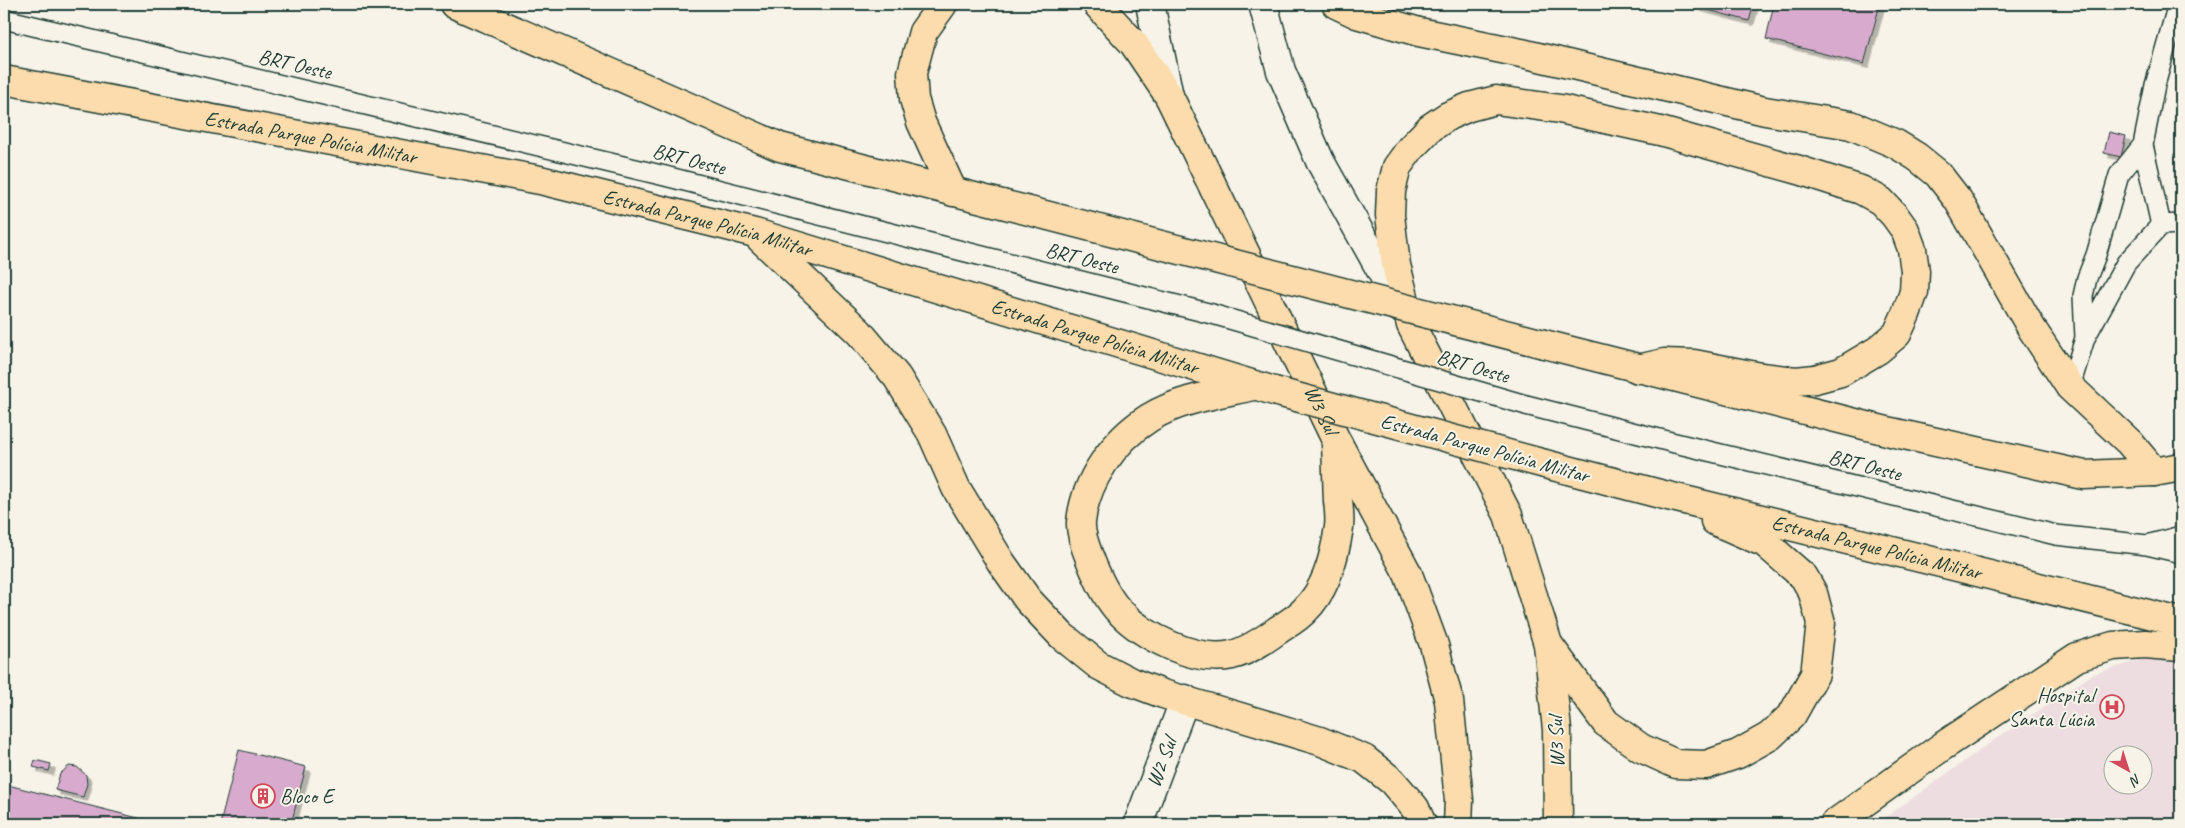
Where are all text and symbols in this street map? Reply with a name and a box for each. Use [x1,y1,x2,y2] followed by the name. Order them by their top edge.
[256,43,335,85] street label: BRT Oeste
[203,105,421,170] street label: Estrada Parque Polícia Militar
[650,137,729,181] street label: BRT Oeste
[600,183,817,263] street label: Estrada Parque Polícia Militar
[1043,236,1122,280] street label: BRT Oeste
[988,293,1204,381] street label: Estrada Parque Polícia Militar
[1434,343,1513,389] street label: BRT Oeste
[1298,381,1346,442] street label: W3 Sul
[1378,408,1594,489] street label: Estrada Parque Polícia Militar
[1826,443,1905,487] street label: BRT Oeste
[1769,509,1987,586] street label: Estrada Parque Polícia Militar
[2008,682,2097,732] place label: Hospital Santa Lúcia
[2099,694,2125,720] hospital icon: Hospital Santa Lúcia
[1542,713,1570,768] street label: W3 Sul
[1140,731,1184,791] street label: W2 Sul
[2102,746,2152,796] north arrow
[2125,770,2145,791] text: N
[250,783,276,809] building icon: Bloco E
[280,783,336,809] place label: Bloco E

